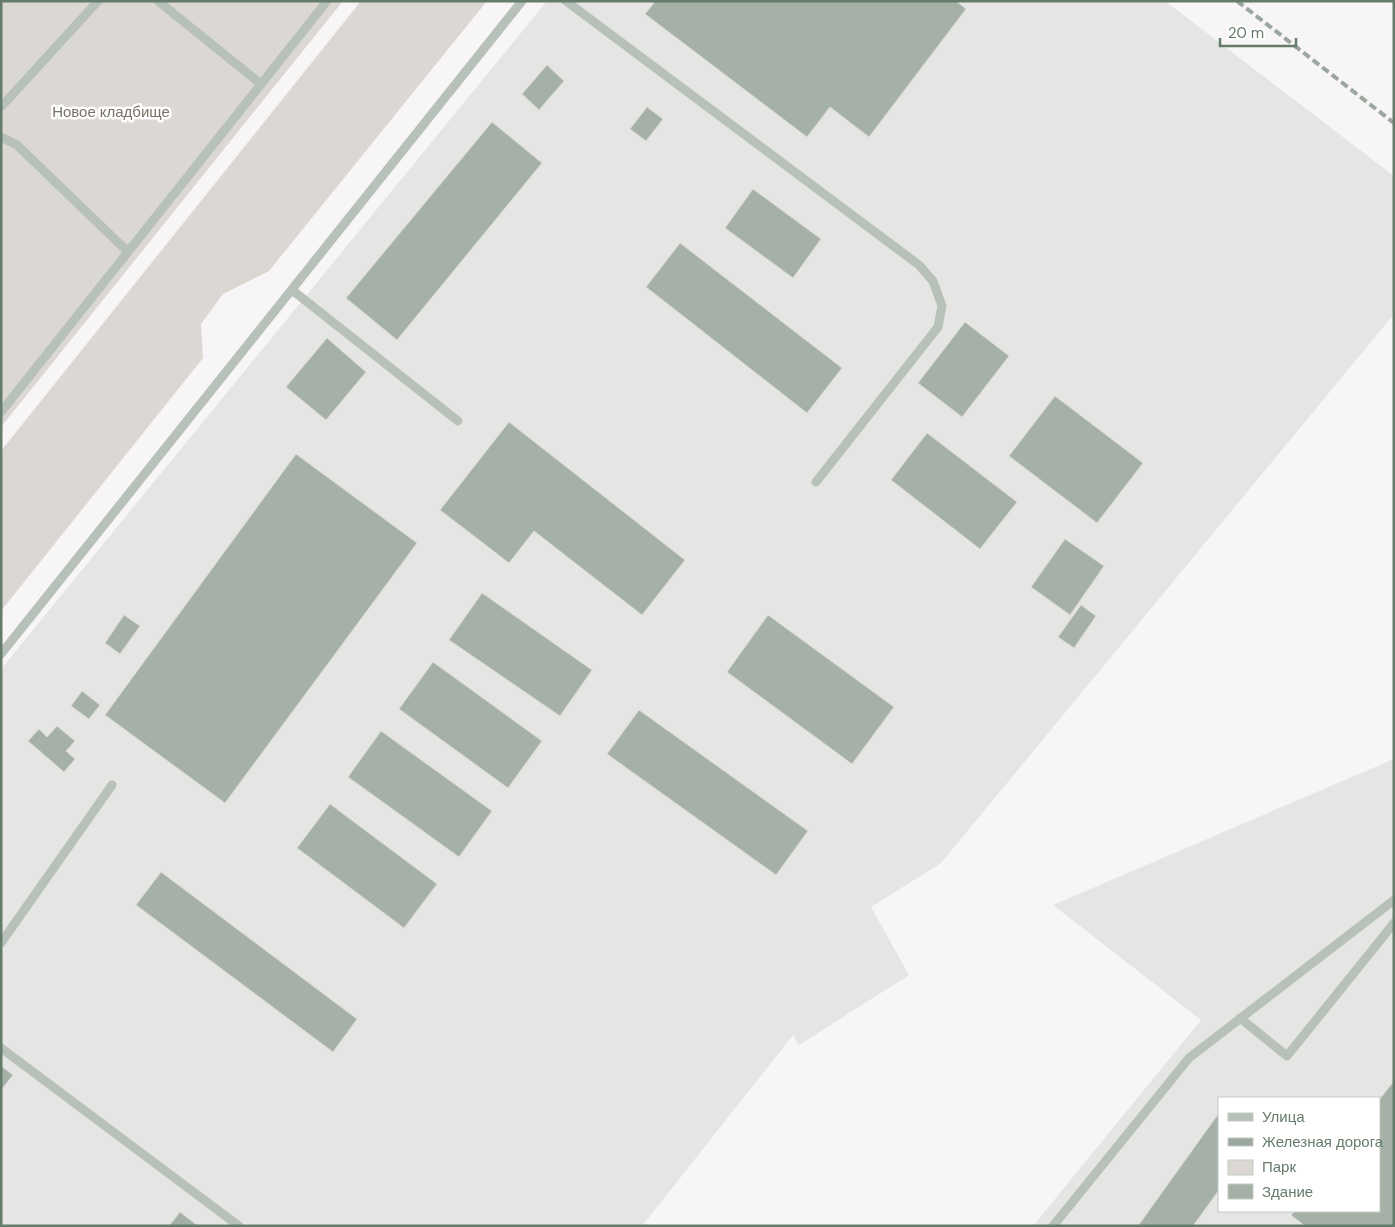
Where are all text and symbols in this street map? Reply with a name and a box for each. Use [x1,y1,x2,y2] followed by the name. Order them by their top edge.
[1220,15,1296,47] scale bar
[1228,23,1264,43] text: 20 m
[52,102,170,122] park label: Новое кладбище
[1218,1097,1380,1212] legend
[1262,1107,1305,1127] text: Улица
[1262,1132,1384,1152] text: Железная дорога
[1262,1157,1296,1177] text: Парк
[1262,1182,1313,1202] text: Здание

